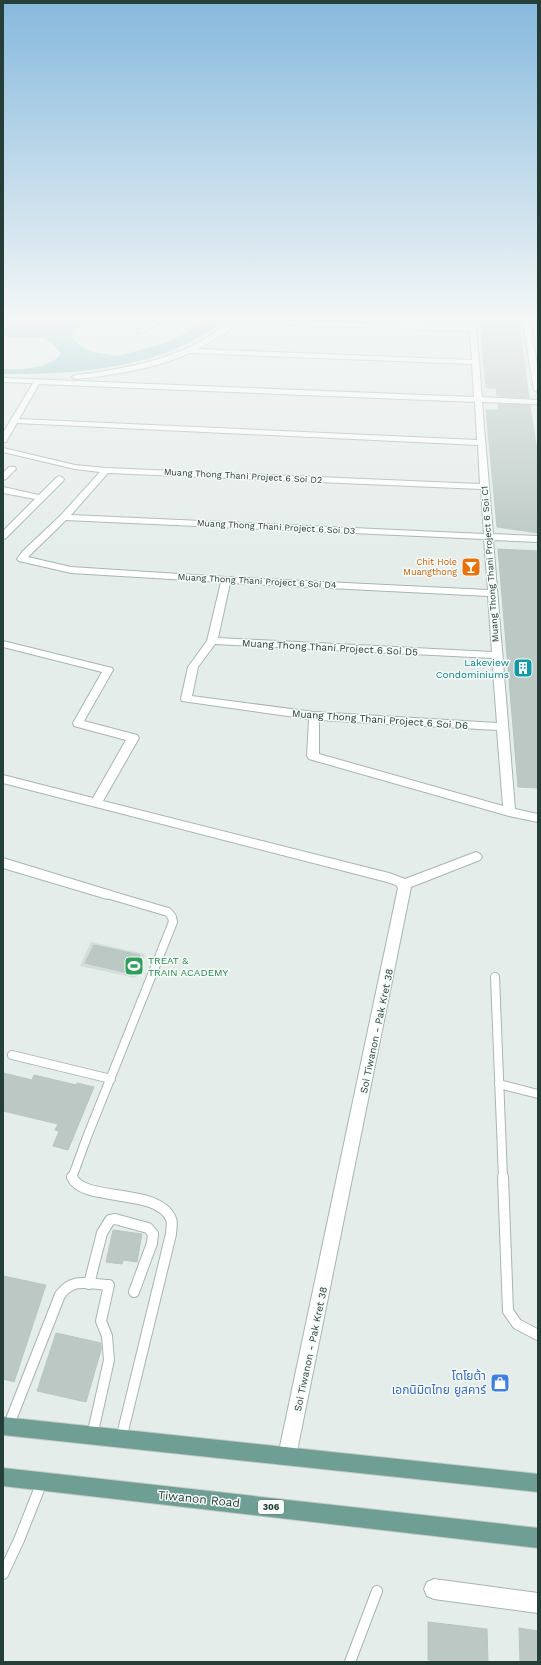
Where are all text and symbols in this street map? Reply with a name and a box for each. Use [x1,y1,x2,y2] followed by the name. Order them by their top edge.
[164,467,322,485] street label: Muang Thong Thani Project 6 Soi D2
[480,486,500,642] street label: Muang Thong Thani Project 6 Soi C1
[197,518,355,536] street label: Muang Thong Thani Project 6 Soi D3
[460,556,482,578] bar icon: Chit Hole Muangthong
[403,557,457,577] place label: Chit Hole Muangthong
[177,572,337,590] street label: Muang Thong Thani Project 6 Soi D4
[242,637,418,658] street label: Muang Thong Thani Project 6 Soi D5
[436,657,510,680] place label: Lakeview Condominiums
[512,657,534,679] building icon: Lakeview Condominiums
[292,708,468,731] street label: Muang Thong Thani Project 6 Soi D6
[123,955,145,977] sports icon: TREAT & TRAIN ACADEMY
[148,955,229,978] place label: TREAT & TRAIN ACADEMY
[358,968,395,1094] street label: Soi Tiwanon - Pak Kret 38
[292,1286,329,1412] street label: Soi Tiwanon - Pak Kret 38
[392,1369,487,1397] place label: โตโยต้า เอกนิมิตไทย ยูสคาร์
[489,1372,511,1394] shop icon: โตโยต้า เอกนิมิตไทย ยูสคาร์
[157,1488,241,1510] street label: Tiwanon Road
[258,1500,284,1514] road number: 306

